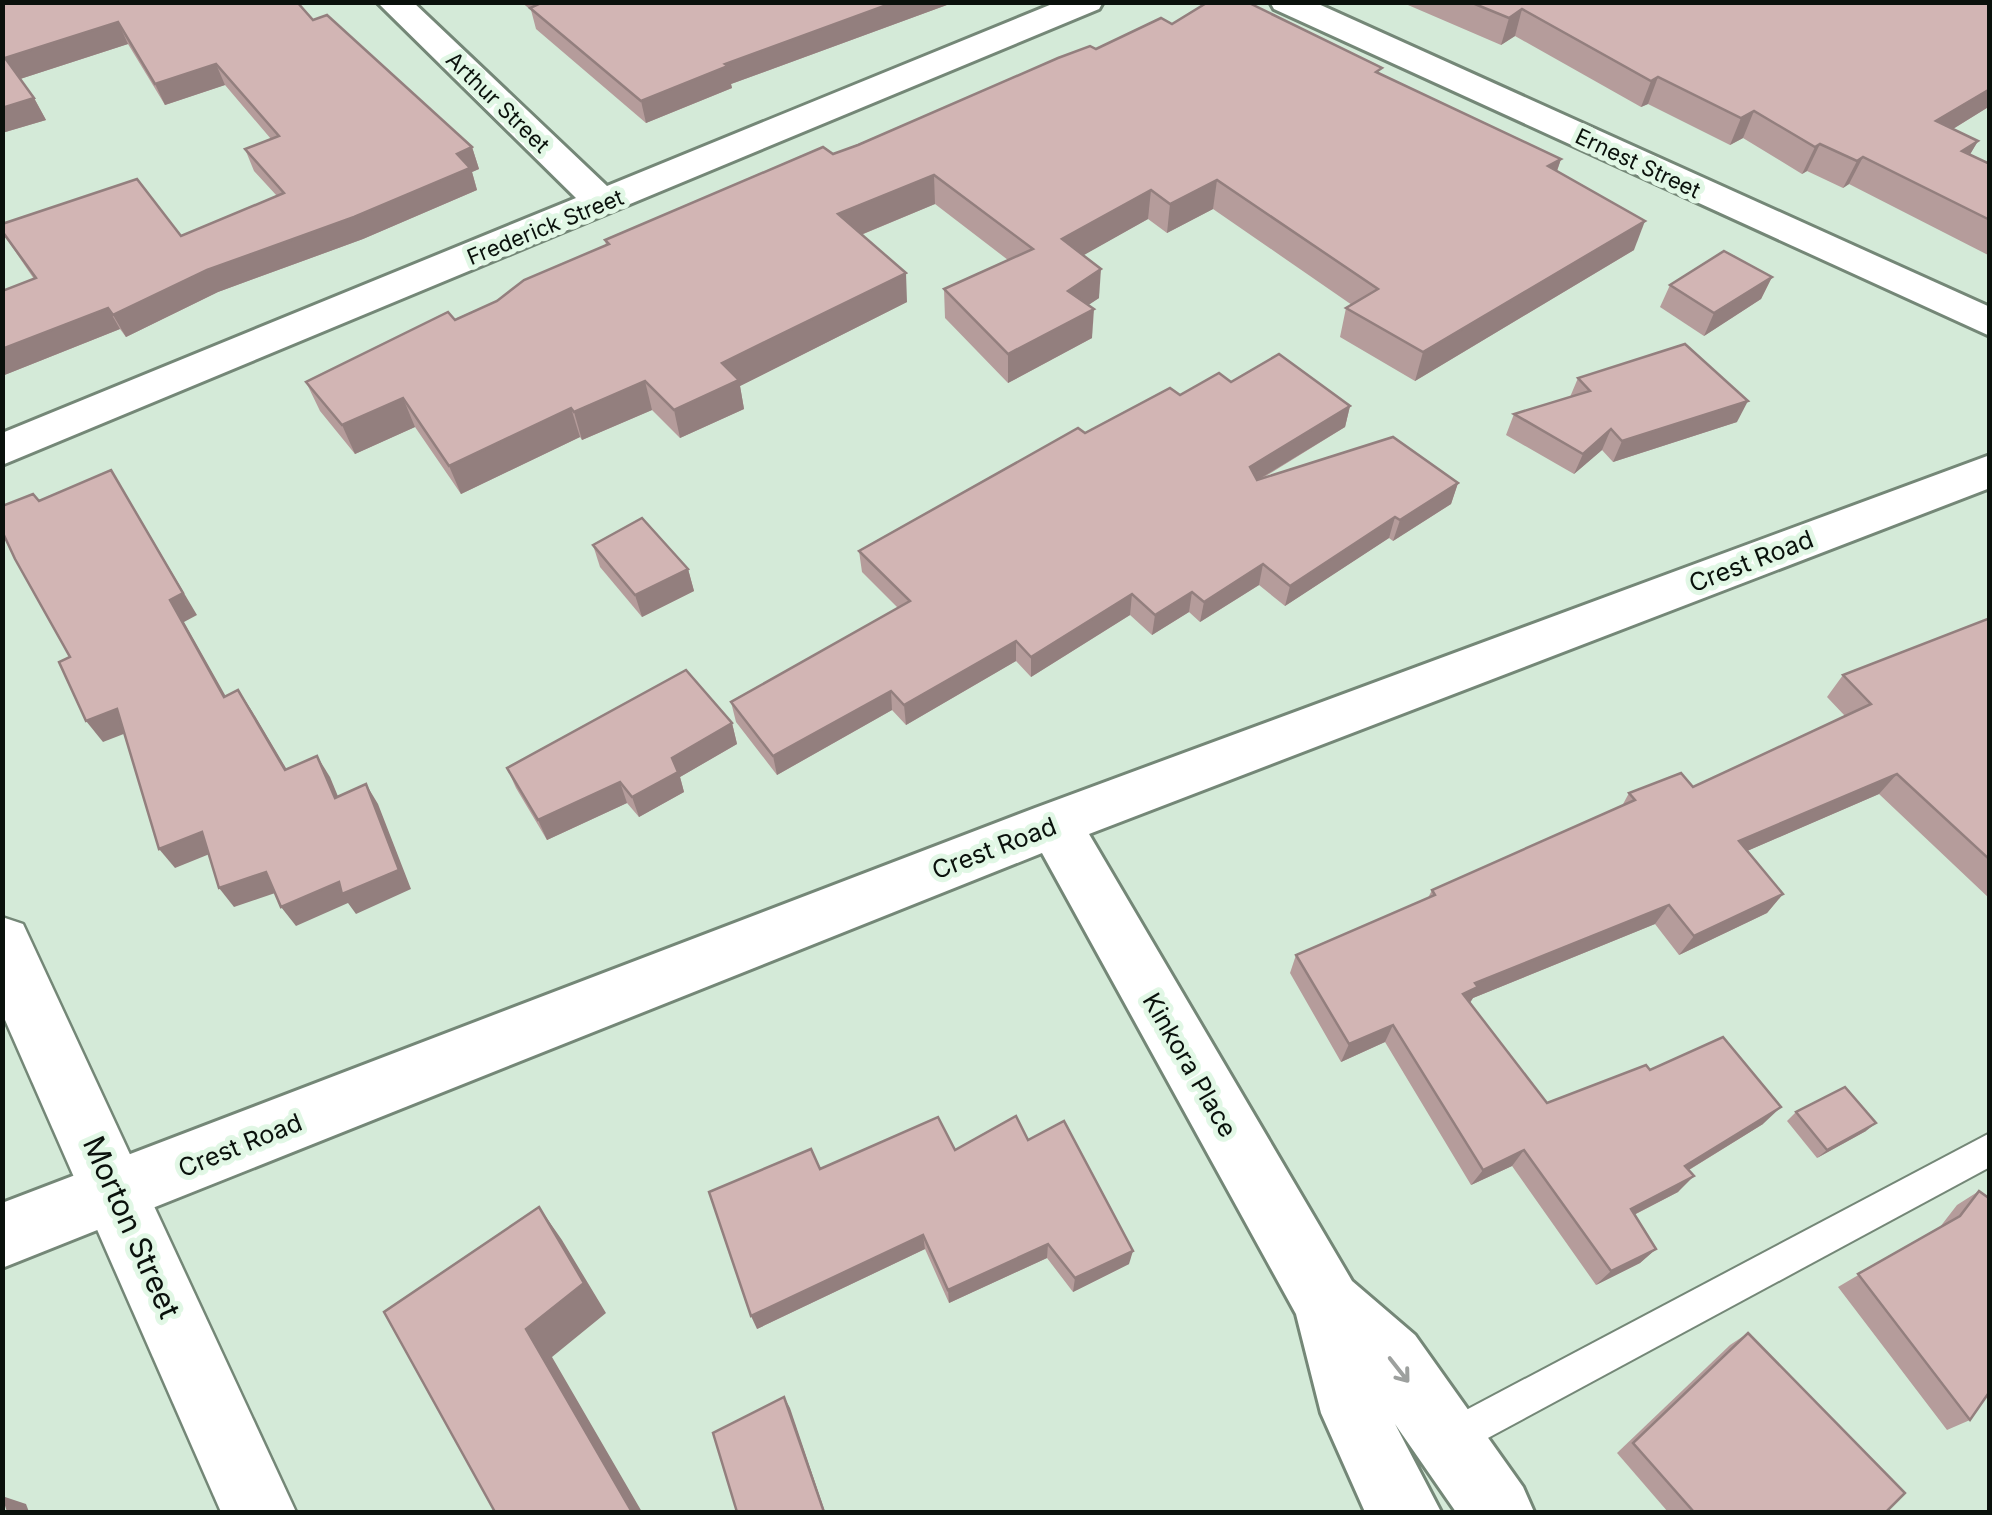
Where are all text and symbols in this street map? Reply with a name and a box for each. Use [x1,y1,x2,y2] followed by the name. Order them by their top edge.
[441,46,555,158] street label: Arthur Street
[1571,123,1705,203] street label: Ernest Street
[463,184,627,270] street label: Frederick Street
[1685,524,1817,598] street label: Crest Road
[928,811,1060,885] street label: Crest Road
[1137,988,1243,1142] street label: Kinkora Place
[174,1107,306,1183] street label: Crest Road
[76,1131,188,1324] street label: Morton Street
[1389,1356,1410,1383] one-way arrow

